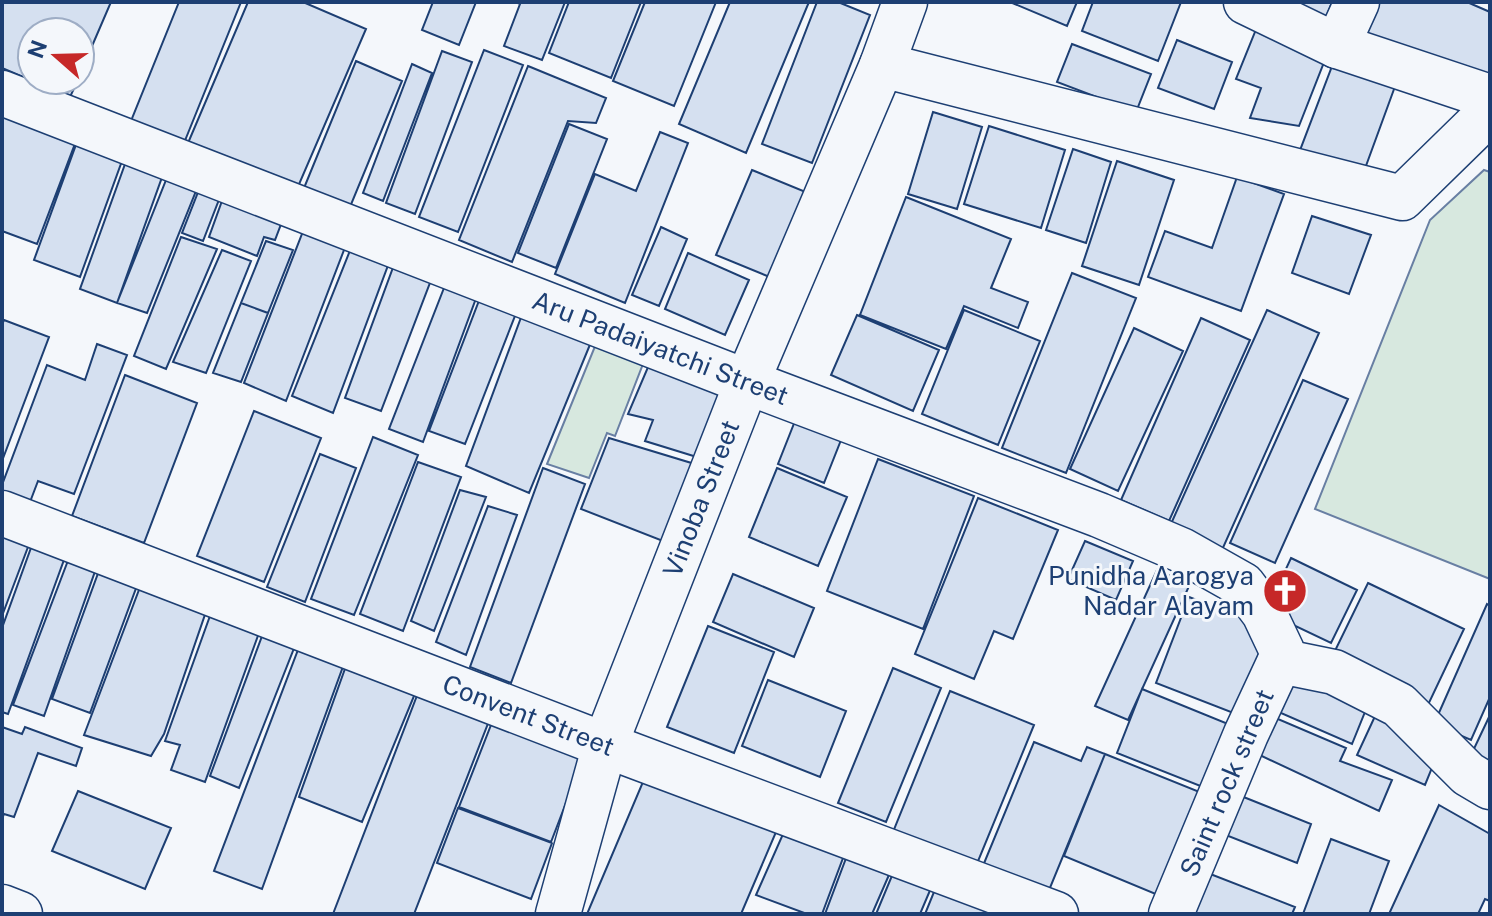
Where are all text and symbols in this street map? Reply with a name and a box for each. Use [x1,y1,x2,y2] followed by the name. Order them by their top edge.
[16,16,96,96] north arrow
[22,37,52,62] text: N
[528,284,793,411] street label: Aru Padaiyatchi Street
[656,416,746,581] street label: Vinoba Street
[1048,560,1254,621] place label: Punidha Aarogya Nadar Alayam
[1261,567,1309,615] church icon: Punidha Aarogya Nadar Alayam
[438,668,619,762] street label: Convent Street
[1173,684,1280,881] street label: Saint rock street

